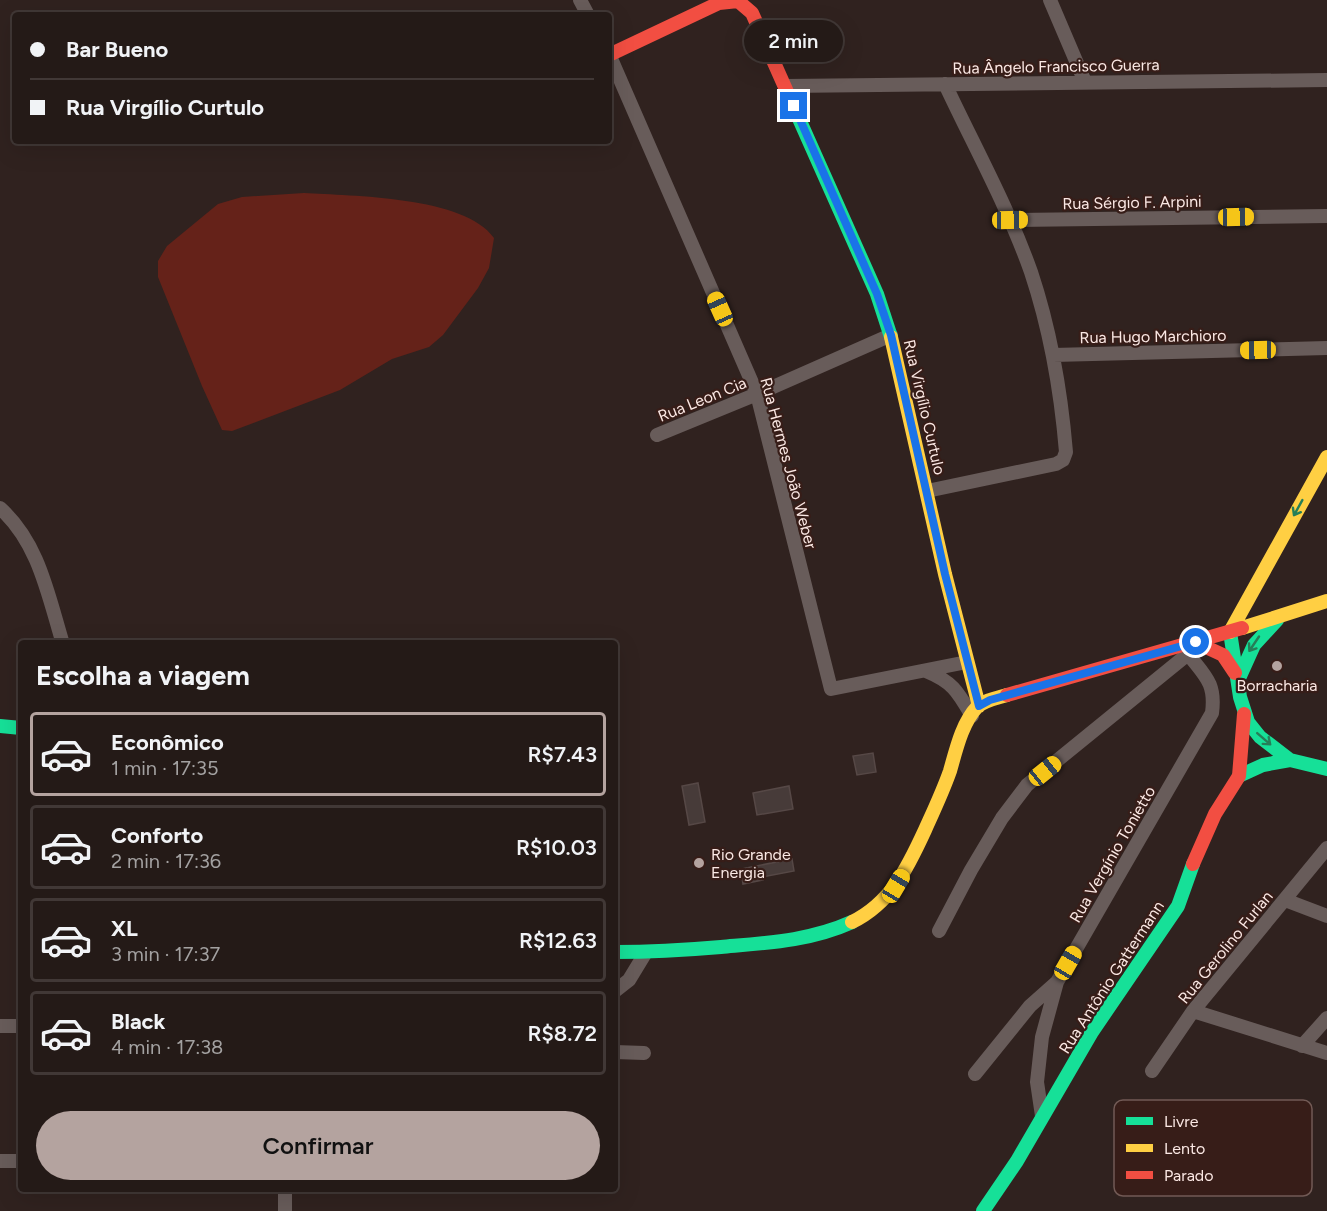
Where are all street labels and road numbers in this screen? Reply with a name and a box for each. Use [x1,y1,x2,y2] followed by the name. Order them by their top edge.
[952,55,1160,78] street label: Rua Ângelo Francisco Guerra
[1062,192,1202,213] street label: Rua Sérgio F. Arpini
[1079,326,1227,347] street label: Rua Hugo Marchioro
[900,338,949,477] street label: Rua Virgílio Curtulo
[655,373,749,426] street label: Rua Leon Cia
[756,375,821,552] street label: Rua Hermes João Weber
[1066,783,1159,926] street label: Rua Vergínio Tonietto
[1174,887,1277,1008] street label: Rua Gerolino Furlan
[1055,897,1168,1057] street label: Rua Antônio Gattermann

